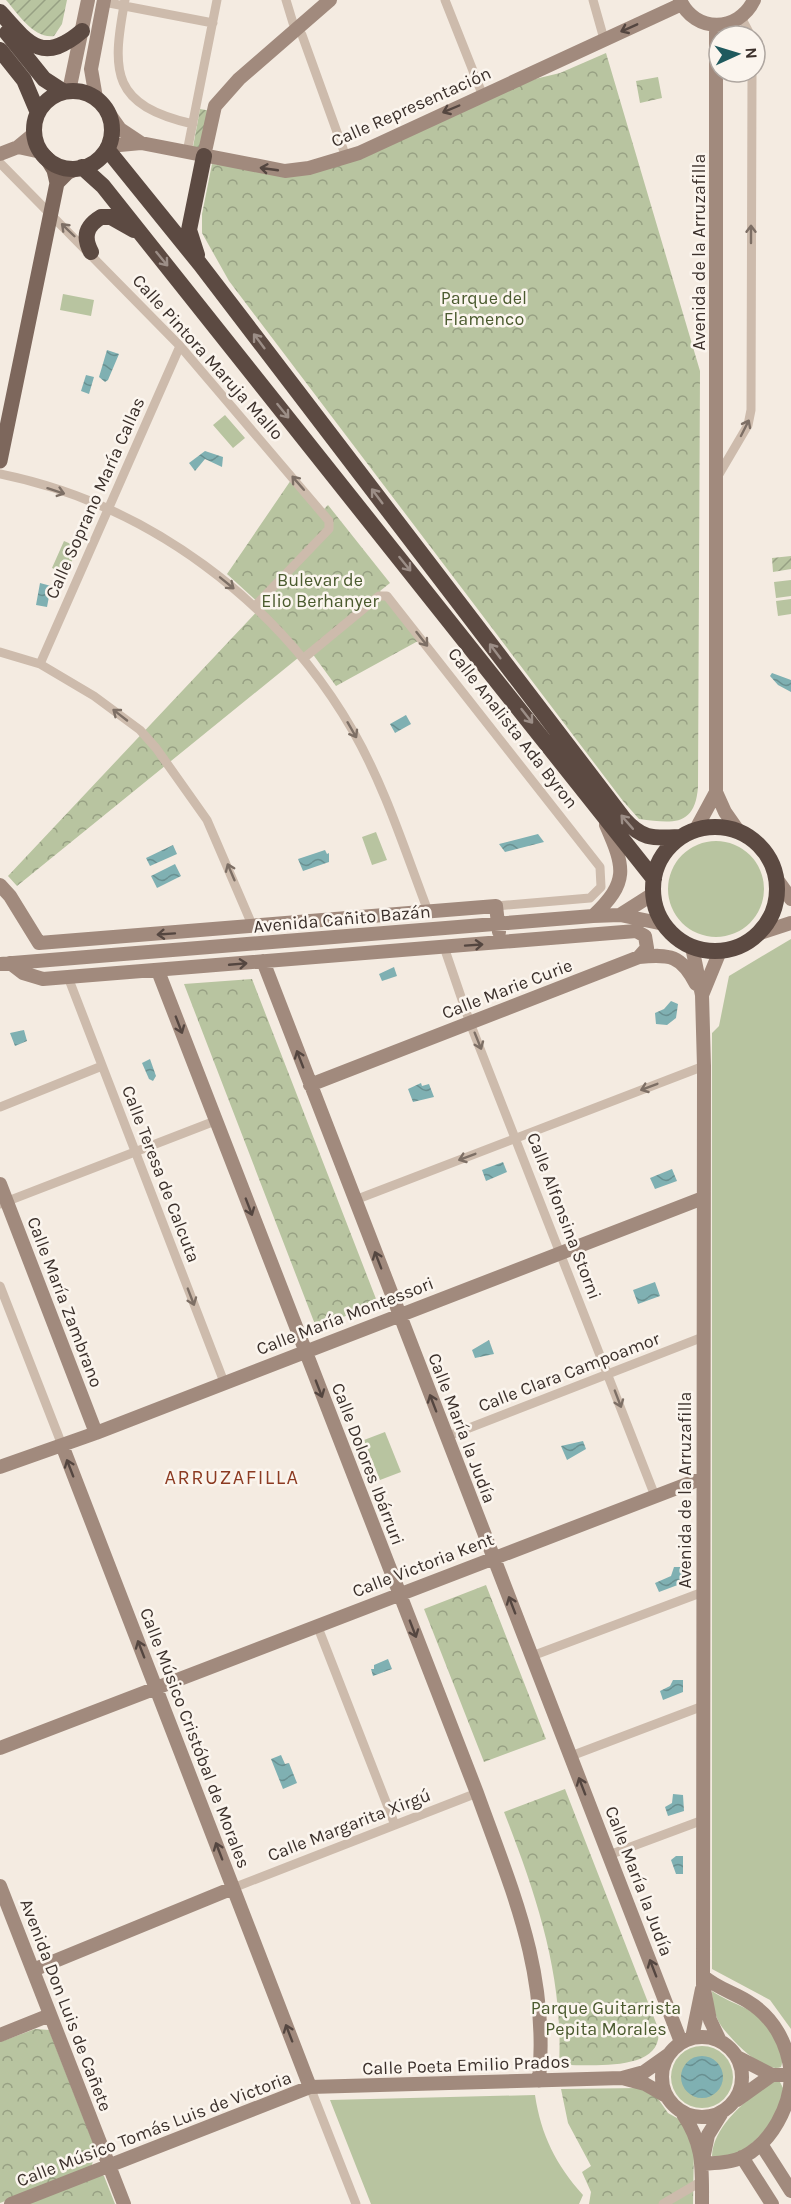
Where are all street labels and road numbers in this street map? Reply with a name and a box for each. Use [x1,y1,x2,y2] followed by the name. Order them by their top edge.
[328,62,494,152] street label: Calle Representación
[688,154,710,350] street label: Avenida de la Arruzafilla
[128,270,288,444] street label: Calle Pintora Maruja Mallo
[40,394,150,602] street label: Calle Soprano María Callas
[443,643,583,813] street label: Calle Analista Ada Byron
[252,900,432,938] street label: Avenida Cañito Bazán
[439,954,575,1024] street label: Calle Marie Curie
[117,1082,205,1266] street label: Calle Teresa de Calcuta
[522,1129,606,1303] street label: Calle Alfonsina Storni
[22,1214,108,1390] street label: Calle María Zambrano
[253,1272,437,1360] street label: Calle María Montessori
[475,1327,663,1417] street label: Calle Clara Campoamor
[423,1350,501,1506] street label: Calle María la Judía
[327,1380,409,1548] street label: Calle Dolores Ibárruri
[674,1392,696,1588] street label: Avenida de la Arruzafilla
[349,1528,497,1602] street label: Calle Victoria Kent
[135,1605,255,1871] street label: Calle Músico Cristóbal de Morales
[264,1784,434,1866] street label: Calle Margarita Xirgú
[600,1803,678,1959] street label: Calle María la Judía
[15,1896,117,2114] street label: Avenida Don Luis de Cañete
[362,2050,570,2080] street label: Calle Poeta Emilio Prados
[13,2066,295,2192] street label: Calle Músico Tomás Luis de Victoria

